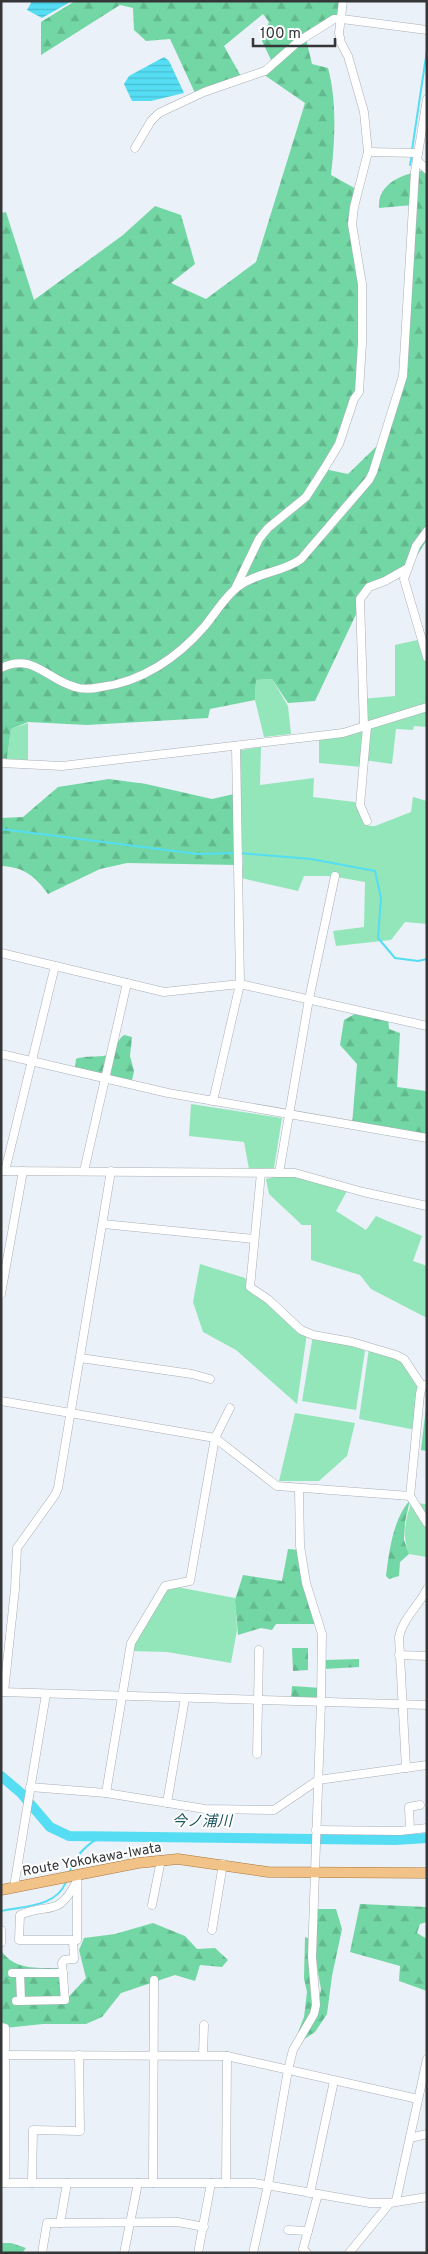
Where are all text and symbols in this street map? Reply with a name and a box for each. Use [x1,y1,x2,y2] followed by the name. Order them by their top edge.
[253,15,336,47] scale bar
[260,25,301,44] text: 100 m
[172,1813,234,1832] water label: 今ノ浦川
[21,1839,163,1881] street label: Route Yokokawa-Iwata

